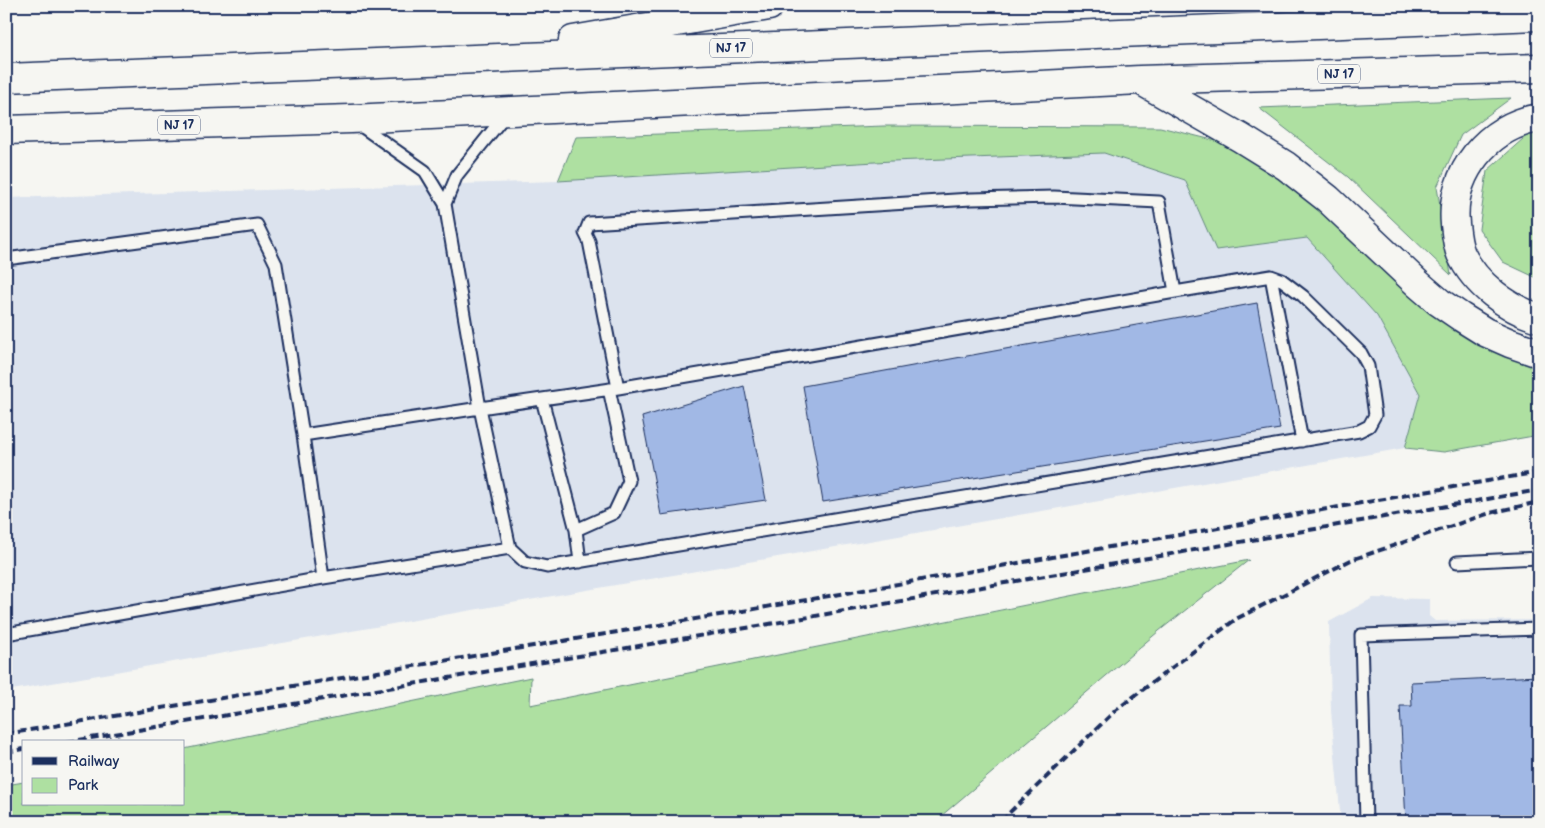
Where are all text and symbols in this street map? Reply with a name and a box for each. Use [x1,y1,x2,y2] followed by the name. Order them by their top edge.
[710,38,752,58] road number: NJ 17
[1318,64,1360,84] road number: NJ 17
[158,116,200,134] road number: NJ 17
[22,740,185,806] legend
[68,752,119,771] text: Railway
[68,776,99,795] text: Park

